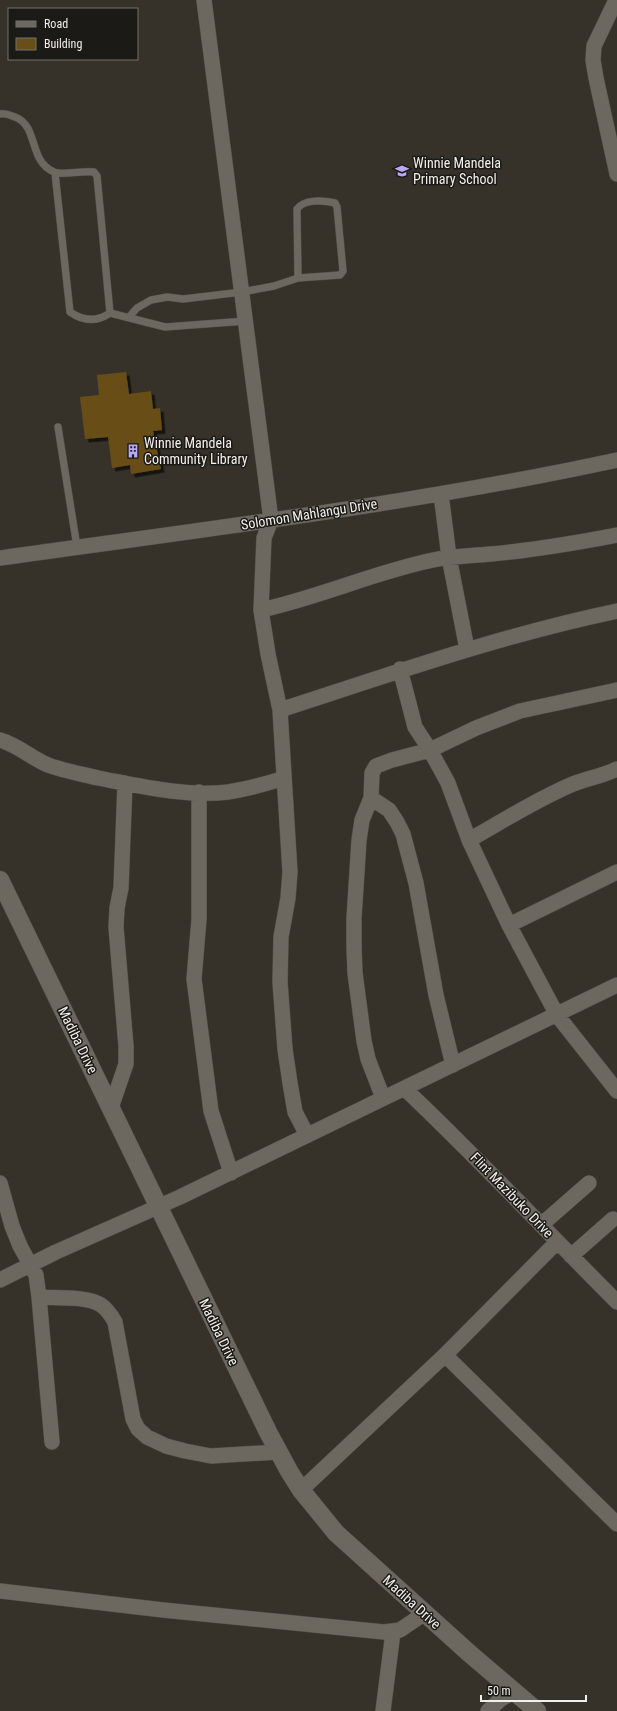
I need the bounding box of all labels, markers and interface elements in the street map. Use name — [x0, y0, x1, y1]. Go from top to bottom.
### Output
legend — [8, 8, 138, 60]
text: Road — [44, 17, 68, 31]
text: Building — [44, 37, 82, 51]
place label: Winnie Mandela Primary School — [413, 155, 501, 187]
school or university icon: Winnie Mandela Primary School — [394, 163, 410, 179]
place label: Winnie Mandela Community Library — [144, 435, 248, 467]
building icon: Winnie Mandela Community Library — [125, 443, 141, 459]
street label: Solomon Mahlangu Drive — [240, 495, 379, 533]
street label: Madiba Drive — [55, 1004, 101, 1076]
street label: Flint Mazibuko Drive — [467, 1149, 557, 1241]
street label: Madiba Drive — [196, 1296, 242, 1368]
street label: Madiba Drive — [380, 1572, 445, 1632]
scale bar — [481, 1677, 586, 1703]
text: 50 m — [487, 1684, 511, 1698]

